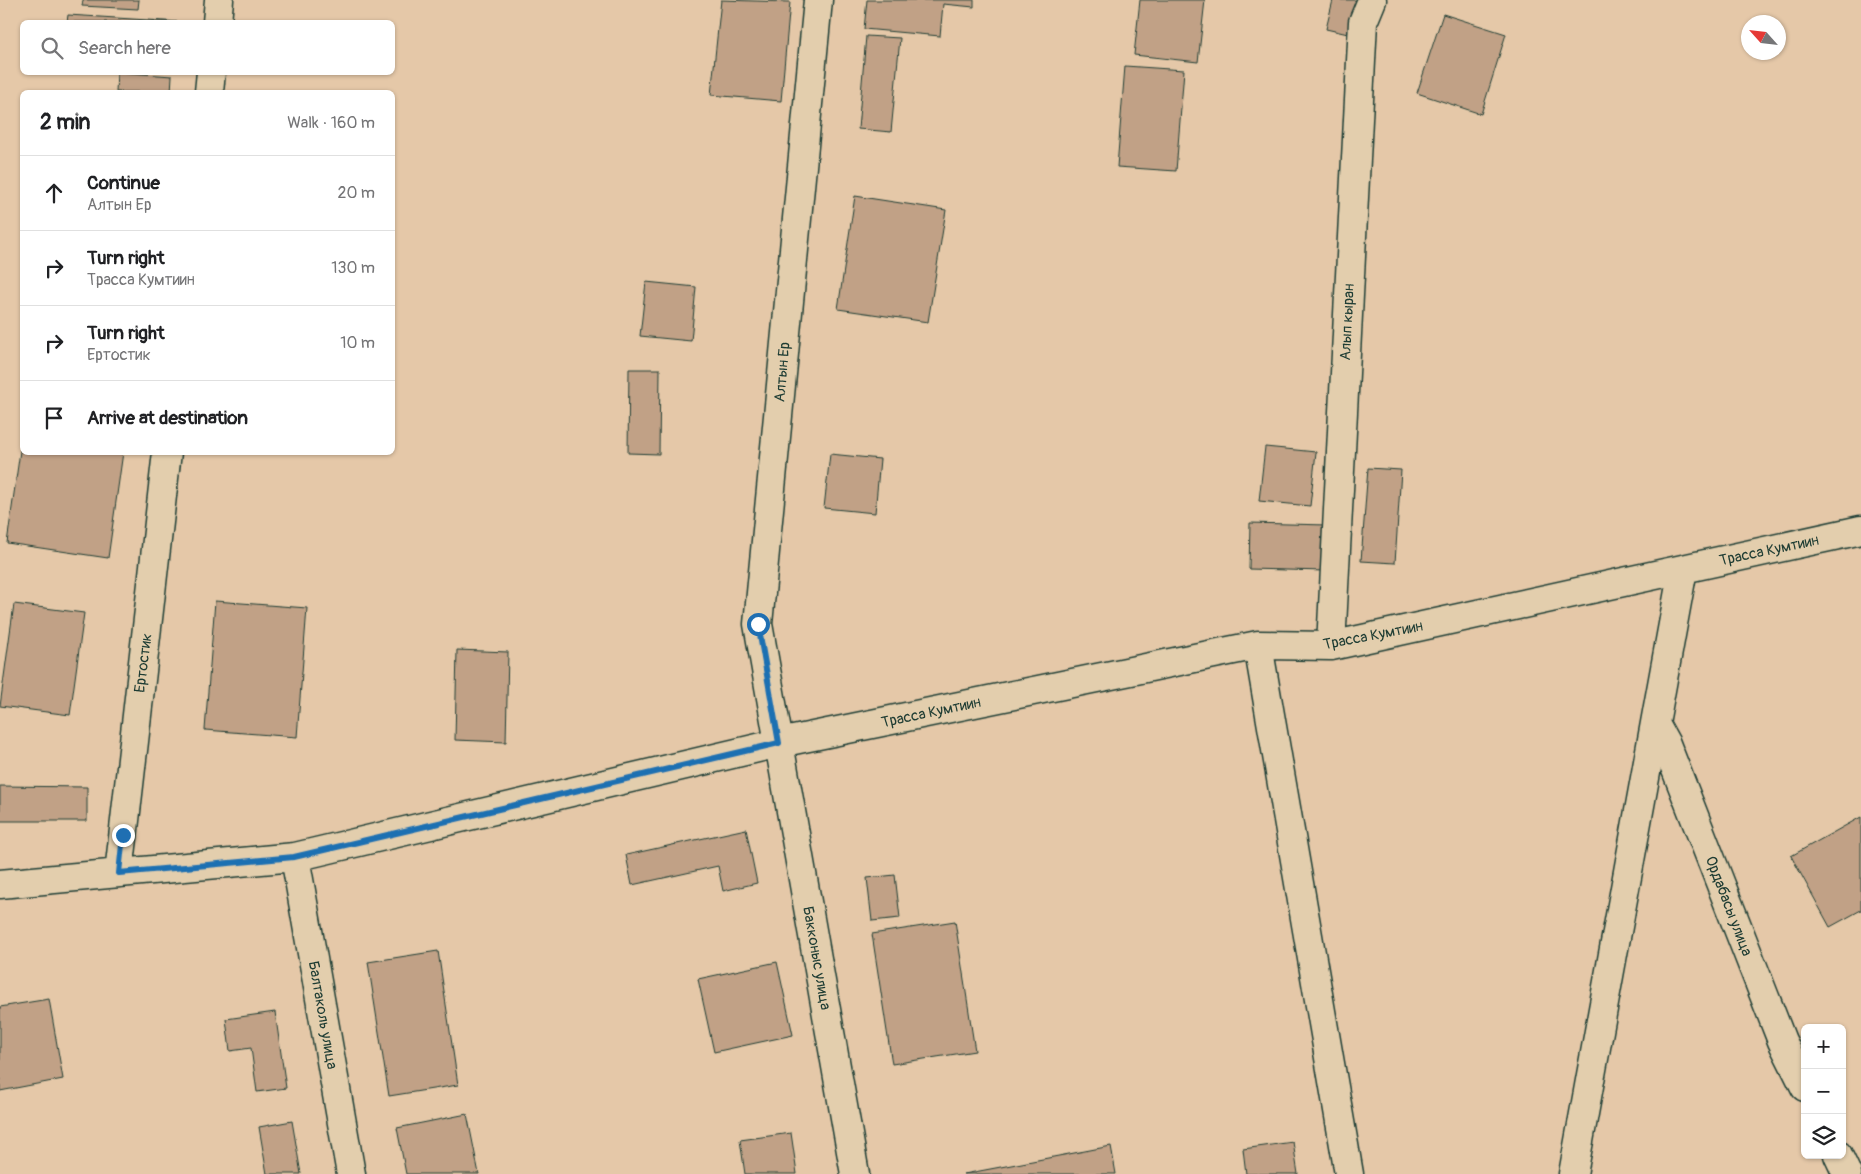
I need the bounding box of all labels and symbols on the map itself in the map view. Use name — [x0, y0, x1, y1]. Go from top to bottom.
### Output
north arrow — [1741, 15, 1786, 60]
street label: Алып кыран — [1336, 283, 1359, 361]
street label: Алтын Ер — [770, 341, 795, 403]
street label: Трасса Кумтиин — [1718, 531, 1821, 570]
route start — [747, 613, 770, 636]
street label: Трасса Кумтиин — [1322, 617, 1425, 654]
street label: Ертостик — [130, 632, 157, 694]
street label: Трасса Кумтиин — [880, 693, 983, 732]
route end — [112, 824, 135, 847]
street label: Ордабасы улица — [1701, 853, 1756, 959]
street label: Бакконыс улица — [798, 905, 835, 1011]
street label: Балтаколь улица — [304, 959, 341, 1071]

